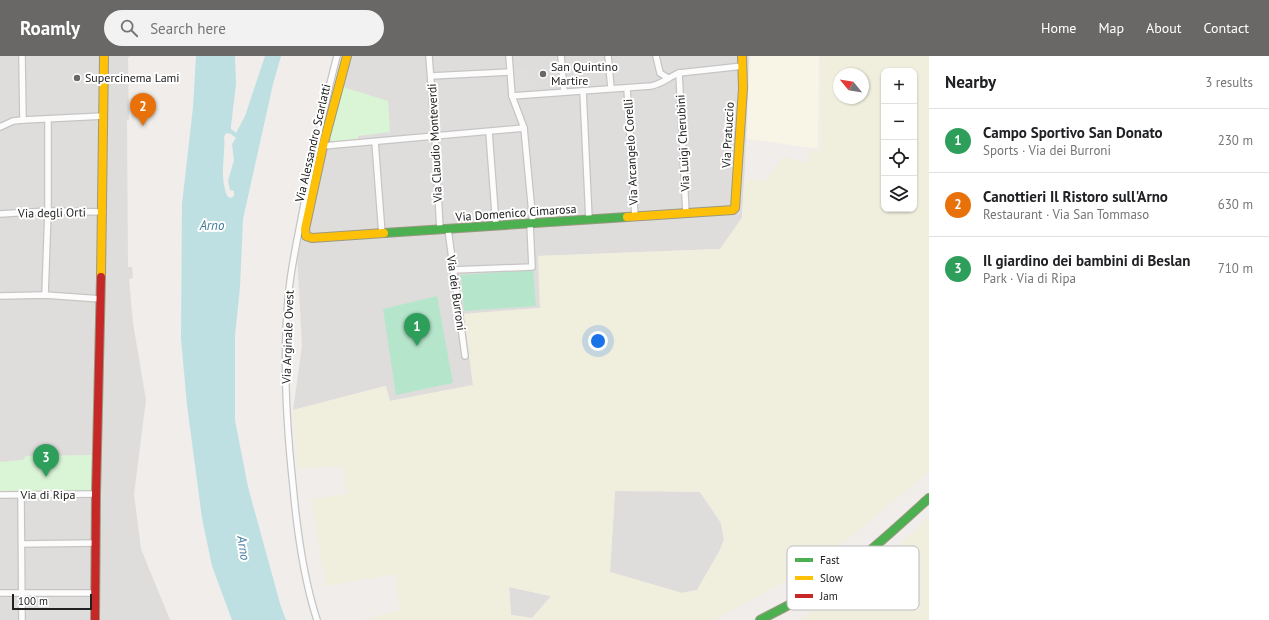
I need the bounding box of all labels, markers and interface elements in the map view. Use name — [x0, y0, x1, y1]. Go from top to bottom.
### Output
search box — [104, 10, 384, 46]
text: Roamly — [20, 16, 80, 40]
icon: search — [118, 17, 140, 39]
text: Search here — [150, 19, 226, 38]
text: Home — [1041, 19, 1076, 37]
text: Map — [1098, 19, 1124, 37]
text: About — [1146, 19, 1182, 37]
text: Contact — [1204, 19, 1249, 37]
place label: San Quintino Martire — [551, 59, 618, 88]
north arrow — [833, 68, 869, 104]
map controls — [881, 68, 917, 212]
button: + — [881, 68, 917, 104]
marker: San Quintino Martire — [538, 69, 548, 79]
place label: Supercinema Lami — [85, 70, 180, 85]
text: Nearby — [945, 71, 996, 93]
marker: Supercinema Lami — [72, 73, 82, 83]
text: 3 results — [1205, 74, 1253, 91]
street label: Via Alessandro Scarlatti — [291, 82, 333, 204]
street label: Via Claudio Monteverdi — [424, 83, 445, 204]
pin: 2 — [130, 93, 156, 126]
street label: Via Luigi Cherubini — [672, 94, 693, 193]
street label: Via Arcangelo Corelli — [620, 98, 641, 207]
street label: Via Pratuccio — [718, 102, 737, 169]
button: − — [881, 104, 917, 140]
text: Campo Sportivo San Donato — [983, 123, 1163, 142]
text: 1 — [954, 132, 962, 149]
text: 230 m — [1218, 132, 1253, 149]
button: locate — [881, 140, 917, 176]
text: Sports · Via dei Burroni — [983, 142, 1111, 159]
button: layers — [881, 176, 917, 212]
text: Canottieri Il Ristoro sull'Arno — [983, 187, 1168, 206]
text: 2 — [954, 196, 962, 213]
text: 630 m — [1218, 196, 1253, 213]
street label: Via Domenico Cimarosa — [454, 201, 577, 224]
street label: Via degli Orti — [17, 204, 86, 221]
text: Restaurant · Via San Tommaso — [983, 206, 1149, 223]
water label: Arno — [199, 217, 225, 234]
text: Il giardino dei bambini di Beslan — [983, 251, 1190, 270]
street label: Via dei Burroni — [444, 253, 469, 332]
text: 3 — [954, 260, 962, 277]
text: 710 m — [1218, 260, 1253, 277]
text: Park · Via di Ripa — [983, 270, 1076, 287]
street label: Via Arginale Ovest — [278, 290, 297, 385]
pin: 1 — [404, 313, 430, 346]
your location — [588, 331, 608, 351]
pin: 3 — [33, 444, 59, 477]
street label: Via di Ripa — [20, 487, 75, 502]
water label: Arno — [233, 534, 254, 562]
legend — [787, 546, 919, 610]
text: Fast — [820, 553, 840, 567]
text: Slow — [820, 571, 843, 585]
text: Jam — [819, 589, 838, 603]
scale bar — [12, 592, 92, 611]
text: 100 m — [18, 594, 48, 608]

